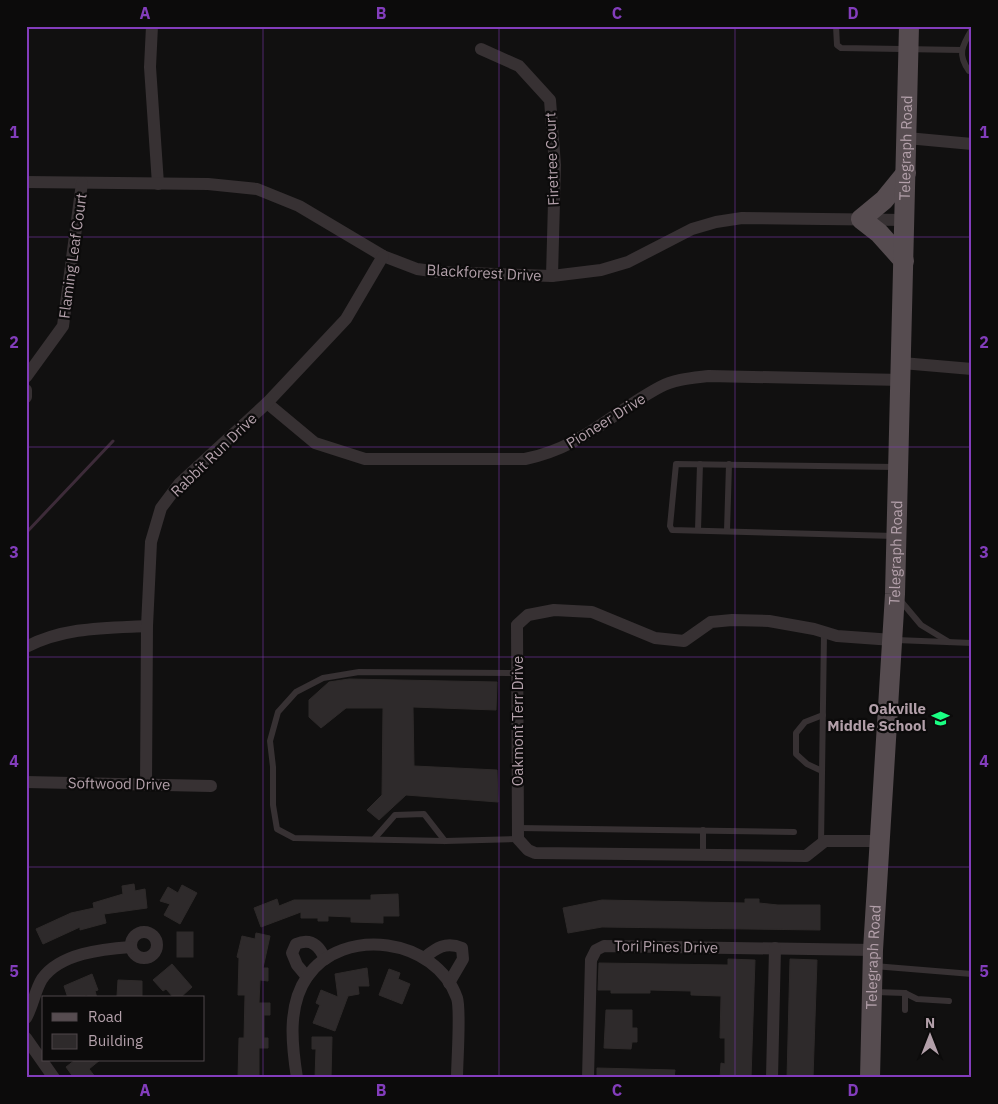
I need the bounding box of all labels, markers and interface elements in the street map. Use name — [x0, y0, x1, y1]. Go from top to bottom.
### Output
text: A — [140, 3, 151, 23]
text: B — [376, 3, 387, 23]
text: C — [612, 3, 622, 23]
text: D — [847, 3, 859, 23]
street label: Telegraph Road — [895, 95, 916, 201]
street label: Firetree Court — [540, 112, 563, 206]
text: 1 — [9, 122, 19, 142]
text: 1 — [979, 122, 989, 142]
street label: Flaming Leaf Court — [54, 192, 91, 320]
street label: Blackforest Drive — [426, 260, 542, 285]
text: 2 — [9, 332, 19, 352]
text: 2 — [979, 332, 989, 352]
street label: Pioneer Drive — [562, 389, 649, 453]
street label: Rabbit Run Drive — [167, 409, 261, 501]
street label: Telegraph Road — [884, 500, 906, 606]
text: 3 — [9, 542, 19, 562]
text: 3 — [979, 542, 989, 562]
street label: Oakmont Terr Drive — [508, 656, 527, 786]
place label: Oakville Middle School — [827, 699, 926, 735]
school or university icon: Oakville Middle School — [930, 708, 950, 728]
text: 4 — [9, 751, 19, 771]
text: 4 — [979, 751, 989, 771]
street label: Softwood Drive — [68, 773, 170, 794]
street label: Telegraph Road — [862, 904, 885, 1010]
street label: Tori Pines Drive — [614, 936, 718, 957]
text: 5 — [9, 961, 19, 981]
text: 5 — [979, 961, 989, 981]
legend — [42, 996, 205, 1062]
text: Road — [88, 1007, 123, 1026]
north arrow — [906, 1012, 956, 1062]
text: N — [925, 1014, 935, 1032]
text: Building — [88, 1031, 143, 1050]
text: A — [140, 1080, 151, 1100]
text: B — [376, 1080, 387, 1100]
text: C — [612, 1080, 622, 1100]
text: D — [847, 1080, 859, 1100]

